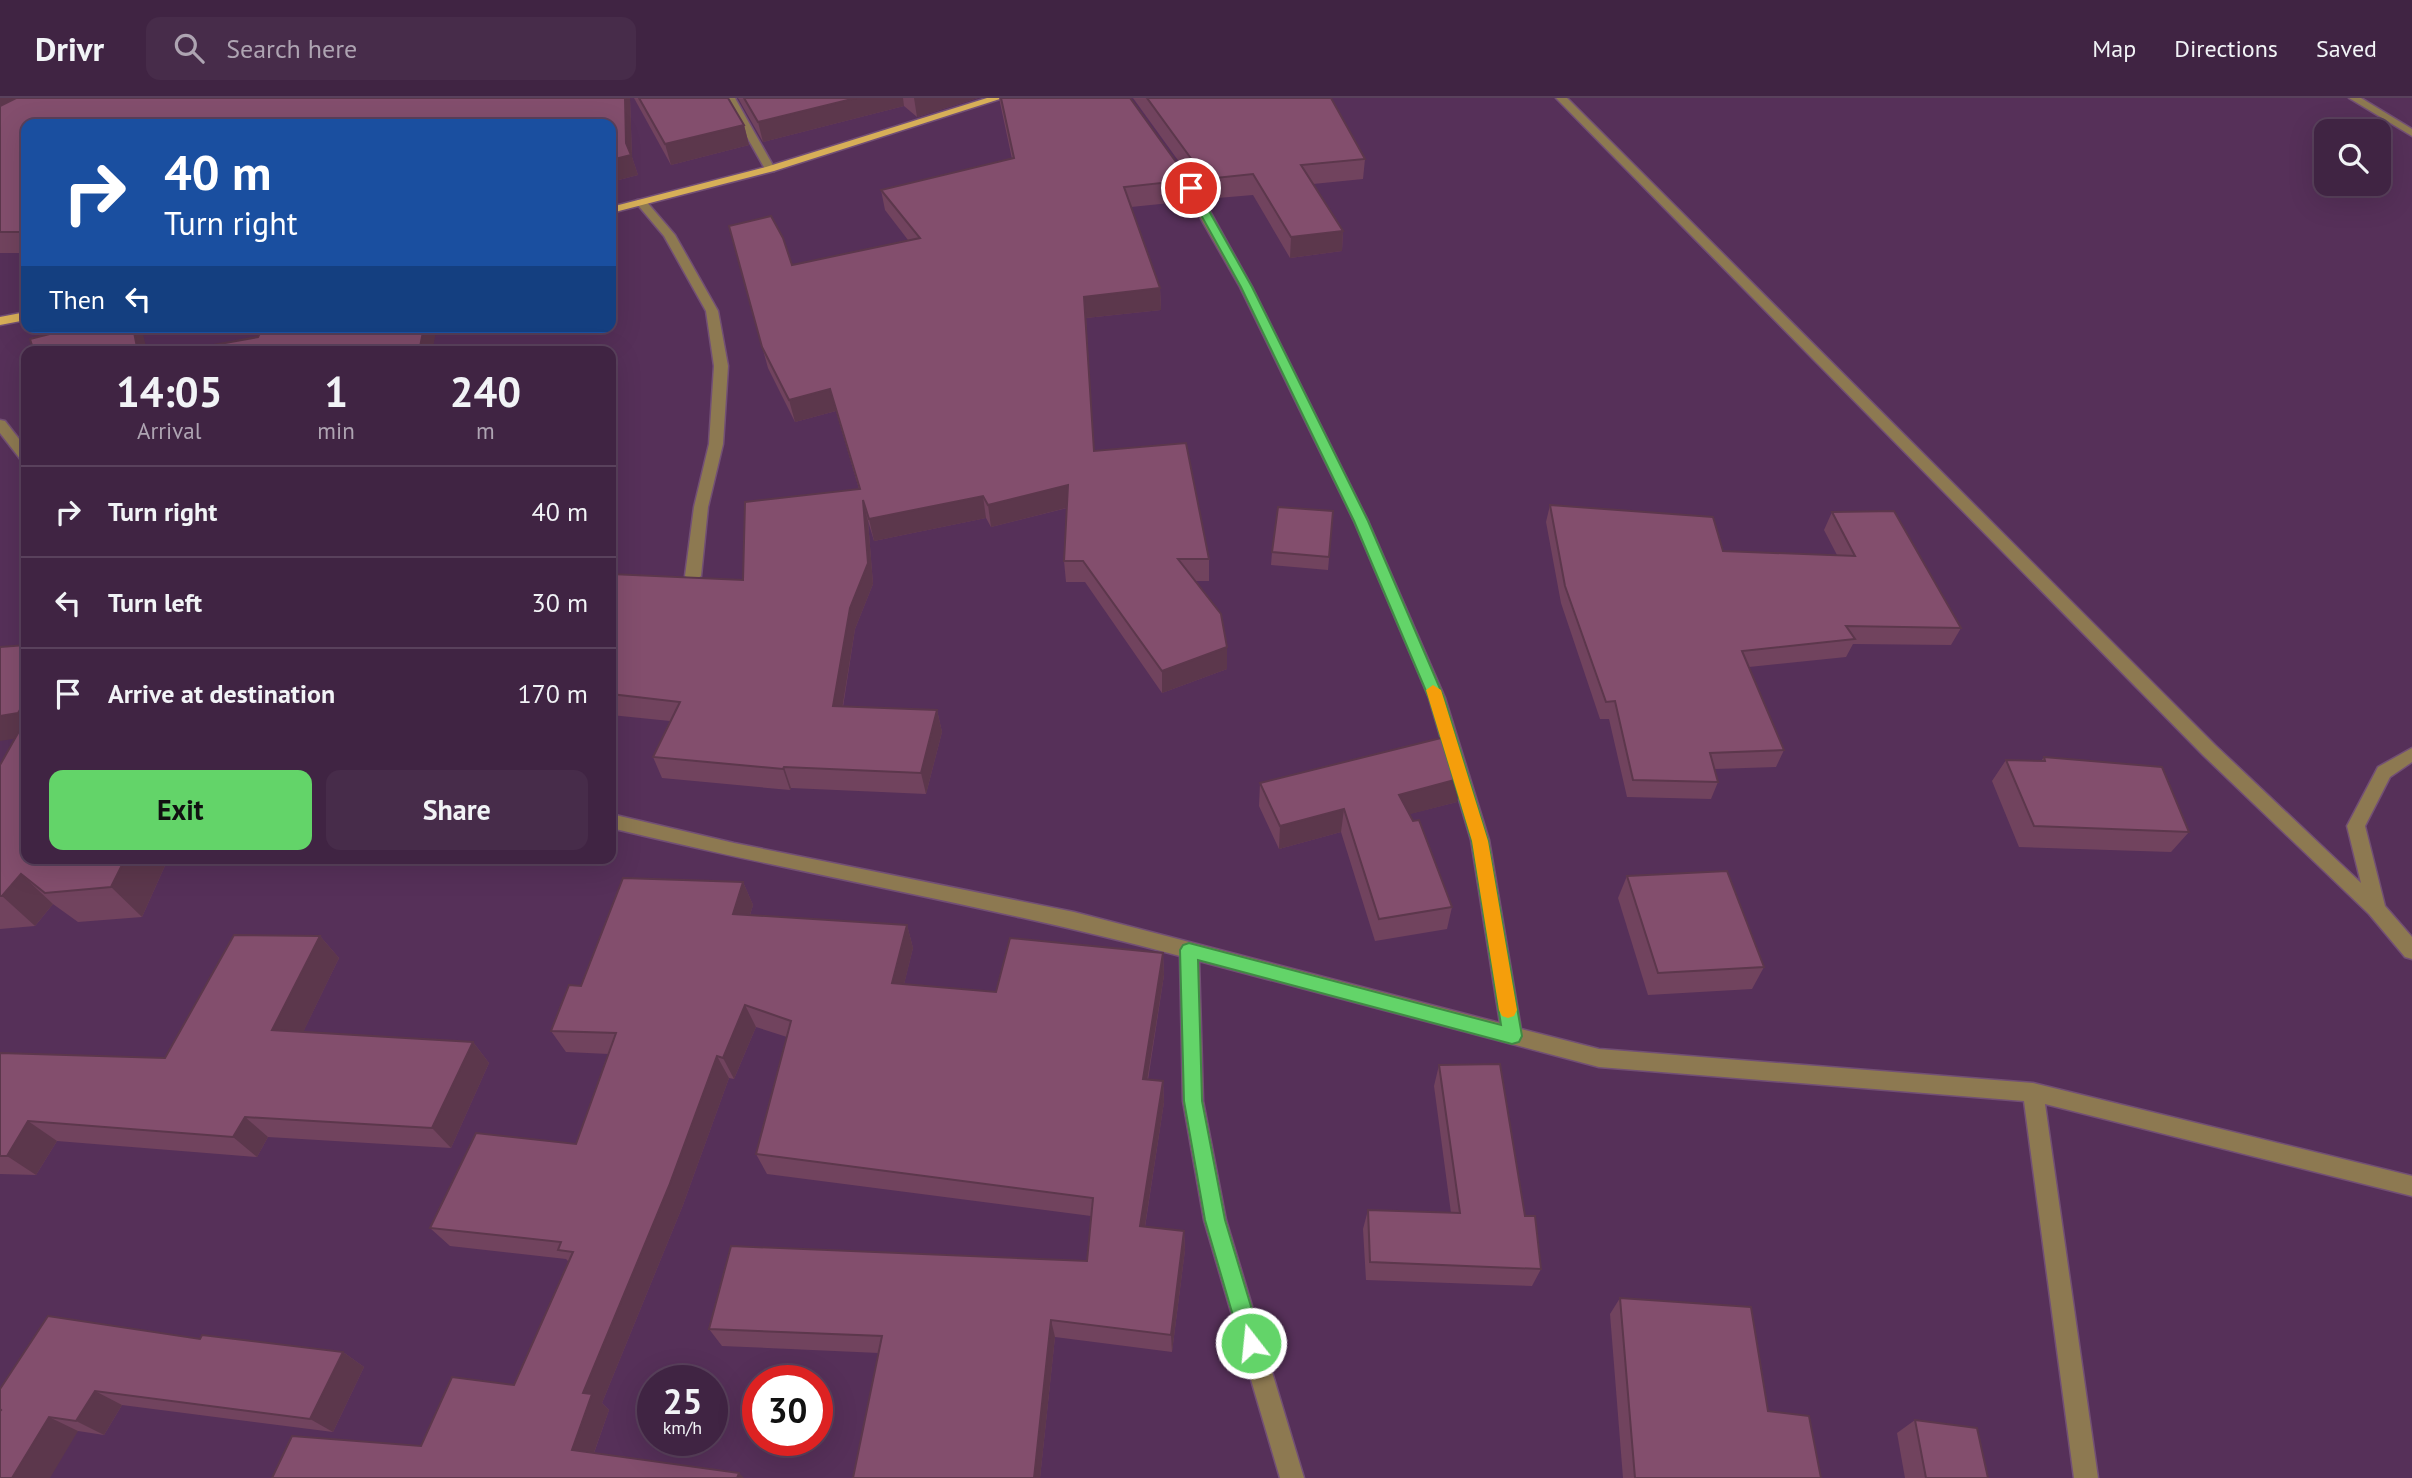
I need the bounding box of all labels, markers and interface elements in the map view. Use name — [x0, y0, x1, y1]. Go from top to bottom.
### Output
search box — [146, 17, 636, 80]
text: Drivr — [35, 27, 104, 70]
icon: search — [170, 29, 208, 67]
text: Search here — [226, 32, 357, 65]
text: Map — [2092, 33, 2136, 64]
text: Directions — [2174, 33, 2278, 64]
text: Saved — [2316, 33, 2377, 64]
map controls — [2314, 119, 2391, 196]
button: search — [2314, 119, 2391, 196]
text: 40 m — [164, 140, 271, 204]
icon: right — [49, 147, 140, 238]
pin — [1161, 158, 1221, 218]
icon: arrive — [1172, 169, 1210, 207]
text: Turn right — [164, 202, 298, 244]
icon: left — [119, 280, 157, 318]
text: Then — [49, 283, 105, 316]
text: 14:05 — [116, 364, 222, 419]
text: 1 — [324, 364, 348, 419]
text: 240 — [450, 364, 521, 419]
text: Arrival — [137, 416, 201, 445]
text: min — [317, 416, 355, 445]
text: m — [476, 416, 495, 445]
icon: right — [49, 493, 87, 531]
text: Turn right — [108, 495, 217, 528]
text: 40 m — [532, 495, 588, 528]
icon: left — [49, 584, 87, 622]
text: Turn left — [108, 586, 202, 619]
text: 30 m — [532, 586, 588, 619]
icon: arrive — [49, 675, 87, 713]
text: Arrive at destination — [108, 677, 335, 710]
text: 170 m — [517, 677, 588, 710]
button: Exit — [49, 770, 312, 850]
button: Share — [326, 770, 588, 850]
position arrow — [1214, 1306, 1288, 1380]
speed limit sign: 30 — [742, 1365, 833, 1456]
text: 25 — [663, 1378, 702, 1424]
text: km/h — [663, 1416, 702, 1439]

